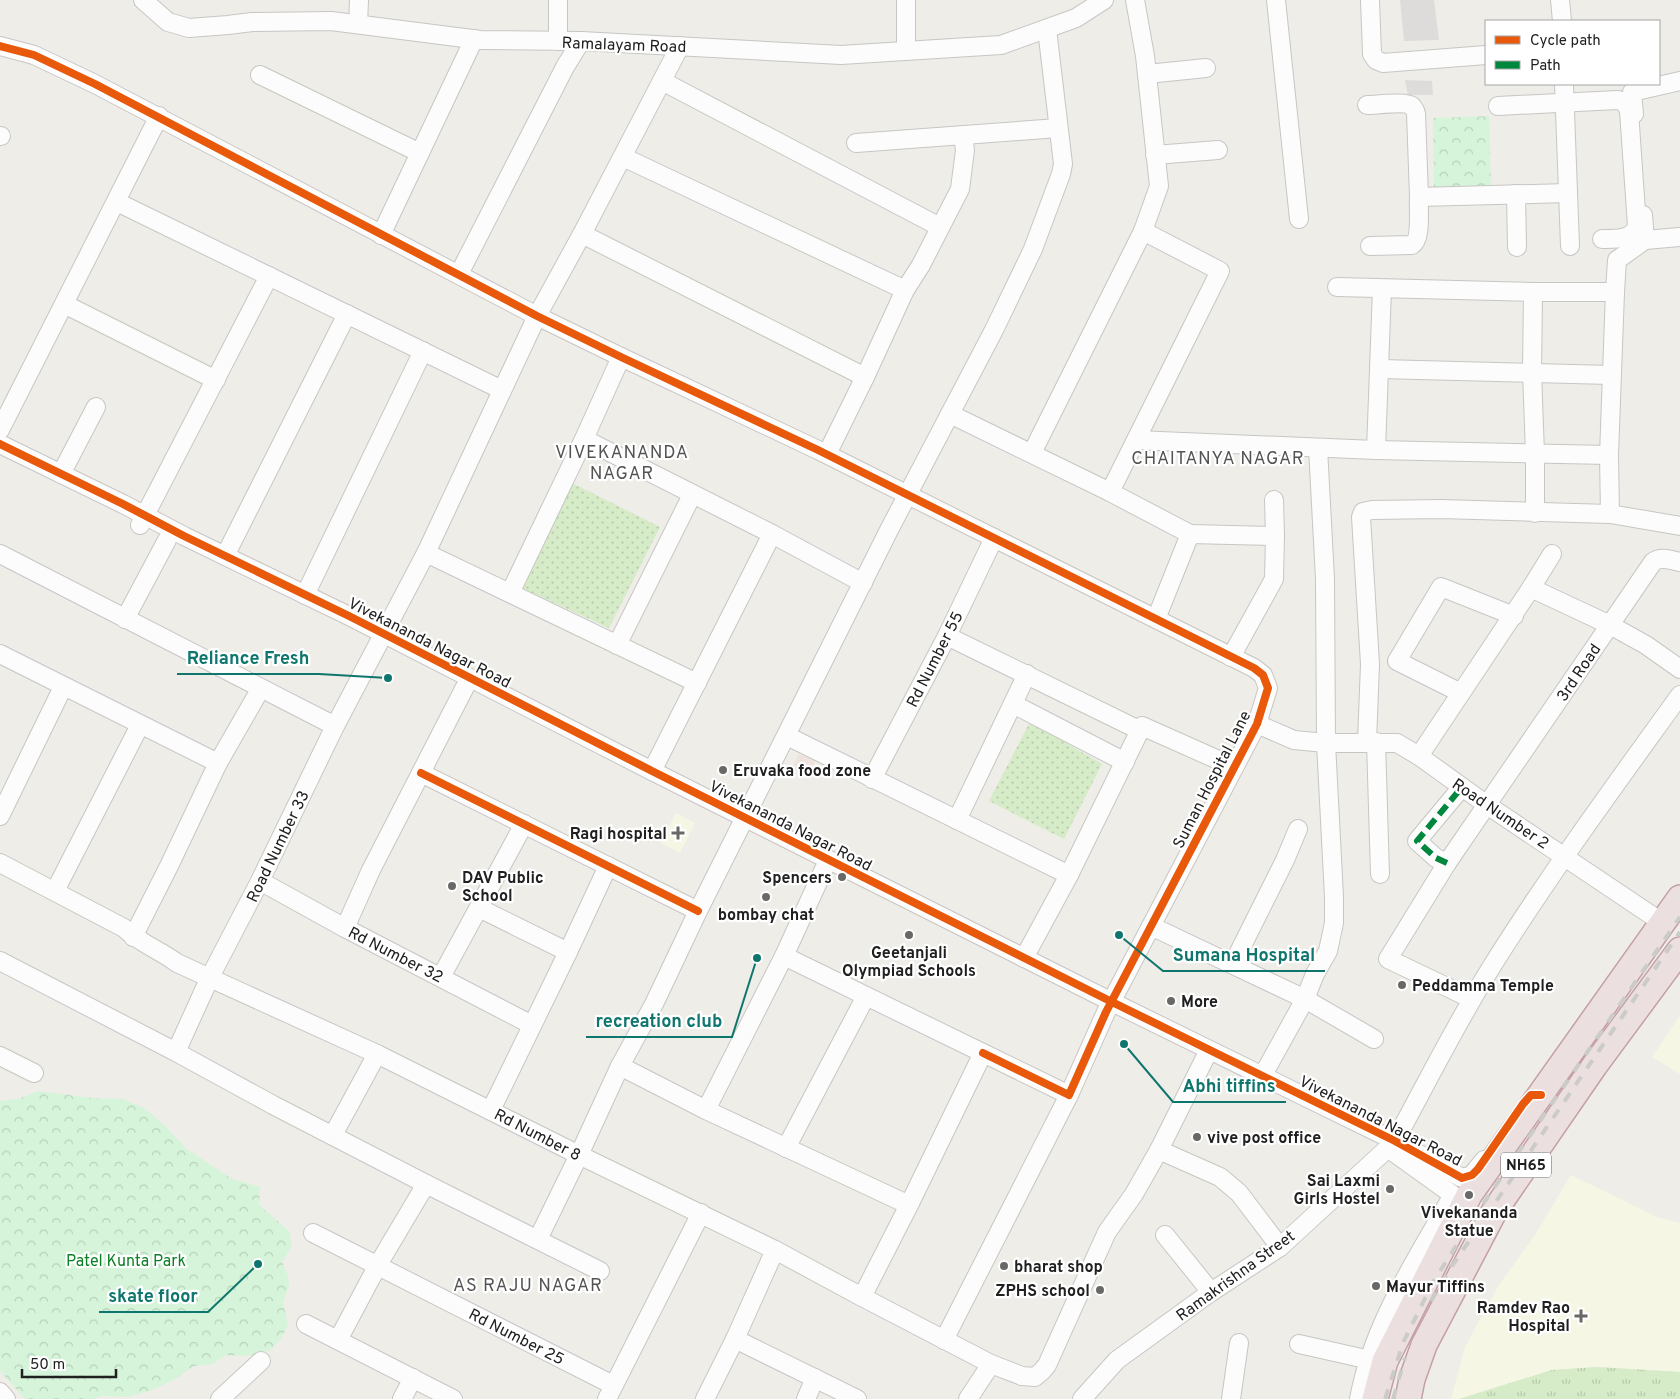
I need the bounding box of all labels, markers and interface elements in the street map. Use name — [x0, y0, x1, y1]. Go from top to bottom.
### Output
legend — [1485, 20, 1660, 85]
text: Cycle path — [1530, 32, 1601, 51]
street label: Ramalayam Road — [561, 34, 687, 58]
text: Path — [1530, 57, 1561, 76]
district label: VIVEKANANDA NAGAR — [555, 442, 689, 486]
district label: CHAITANYA NAGAR — [1131, 448, 1305, 471]
street label: Vivekananda Nagar Road — [344, 594, 514, 694]
street label: Rd Number 55 — [903, 609, 968, 711]
street label: 3rd Road — [1553, 640, 1606, 706]
callout: Reliance Fresh — [177, 641, 319, 674]
text: Reliance Fresh — [187, 648, 309, 671]
street label: Suman Hospital Lane — [1169, 708, 1256, 852]
place label: Eruvaka food zone — [733, 762, 871, 782]
marker: Eruvaka food zone — [717, 764, 729, 776]
street label: Road Number 2 — [1448, 775, 1552, 854]
street label: Vivekananda Nagar Road — [705, 777, 875, 877]
street label: Road Number 33 — [243, 788, 315, 906]
place label: Ragi hospital — [570, 825, 667, 845]
marker: Ragi hospital — [671, 826, 685, 840]
place label: DAV Public School — [462, 869, 544, 907]
place label: Spencers — [762, 869, 832, 889]
marker: Spencers — [836, 871, 848, 883]
marker: DAV Public School — [446, 880, 458, 892]
marker: bombay chat — [760, 891, 772, 903]
place label: bombay chat — [718, 906, 814, 926]
street label: Rd Number 32 — [344, 923, 446, 988]
marker: Geetanjali Olympiad Schools — [903, 929, 915, 941]
callout: Sumana Hospital — [1163, 938, 1325, 971]
place label: Geetanjali Olympiad Schools — [842, 944, 976, 982]
text: Sumana Hospital — [1173, 945, 1315, 968]
place label: Peddamma Temple — [1412, 977, 1554, 997]
marker: Peddamma Temple — [1396, 979, 1408, 991]
place label: More — [1181, 993, 1218, 1013]
marker: More — [1165, 995, 1177, 1007]
callout: recreation club — [586, 1004, 732, 1037]
text: recreation club — [596, 1011, 722, 1034]
callout: Abhi tiffins — [1173, 1069, 1286, 1102]
street label: Vivekananda Nagar Road — [1295, 1072, 1465, 1172]
text: Abhi tiffins — [1182, 1076, 1276, 1099]
street label: Rd Number 8 — [490, 1105, 584, 1166]
place label: vive post office — [1207, 1129, 1321, 1149]
marker: vive post office — [1191, 1131, 1203, 1143]
road number: NH65 — [1501, 1152, 1551, 1178]
place label: Sai Laxmi Girls Hostel — [1294, 1172, 1380, 1210]
marker: Sai Laxmi Girls Hostel — [1384, 1183, 1396, 1195]
marker: Vivekananda Statue — [1463, 1189, 1475, 1201]
place label: Vivekananda Statue — [1421, 1204, 1517, 1242]
street label: Ramakrishna Street — [1173, 1227, 1299, 1326]
park label: Patel Kunta Park — [66, 1252, 186, 1272]
place label: bharat shop — [1014, 1258, 1103, 1278]
marker: bharat shop — [998, 1260, 1010, 1272]
district label: AS RAJU NAGAR — [453, 1275, 603, 1298]
place label: Mayur Tiffins — [1386, 1278, 1485, 1298]
callout: skate floor — [99, 1279, 208, 1312]
marker: Mayur Tiffins — [1370, 1280, 1382, 1292]
place label: ZPHS school — [995, 1282, 1090, 1302]
marker: ZPHS school — [1094, 1284, 1106, 1296]
text: skate floor — [108, 1286, 198, 1309]
place label: Ramdev Rao Hospital — [1477, 1299, 1570, 1337]
street label: Rd Number 25 — [465, 1305, 567, 1370]
marker: Ramdev Rao Hospital — [1574, 1309, 1588, 1323]
scale bar — [22, 1346, 116, 1378]
text: 50 m — [30, 1356, 65, 1375]

